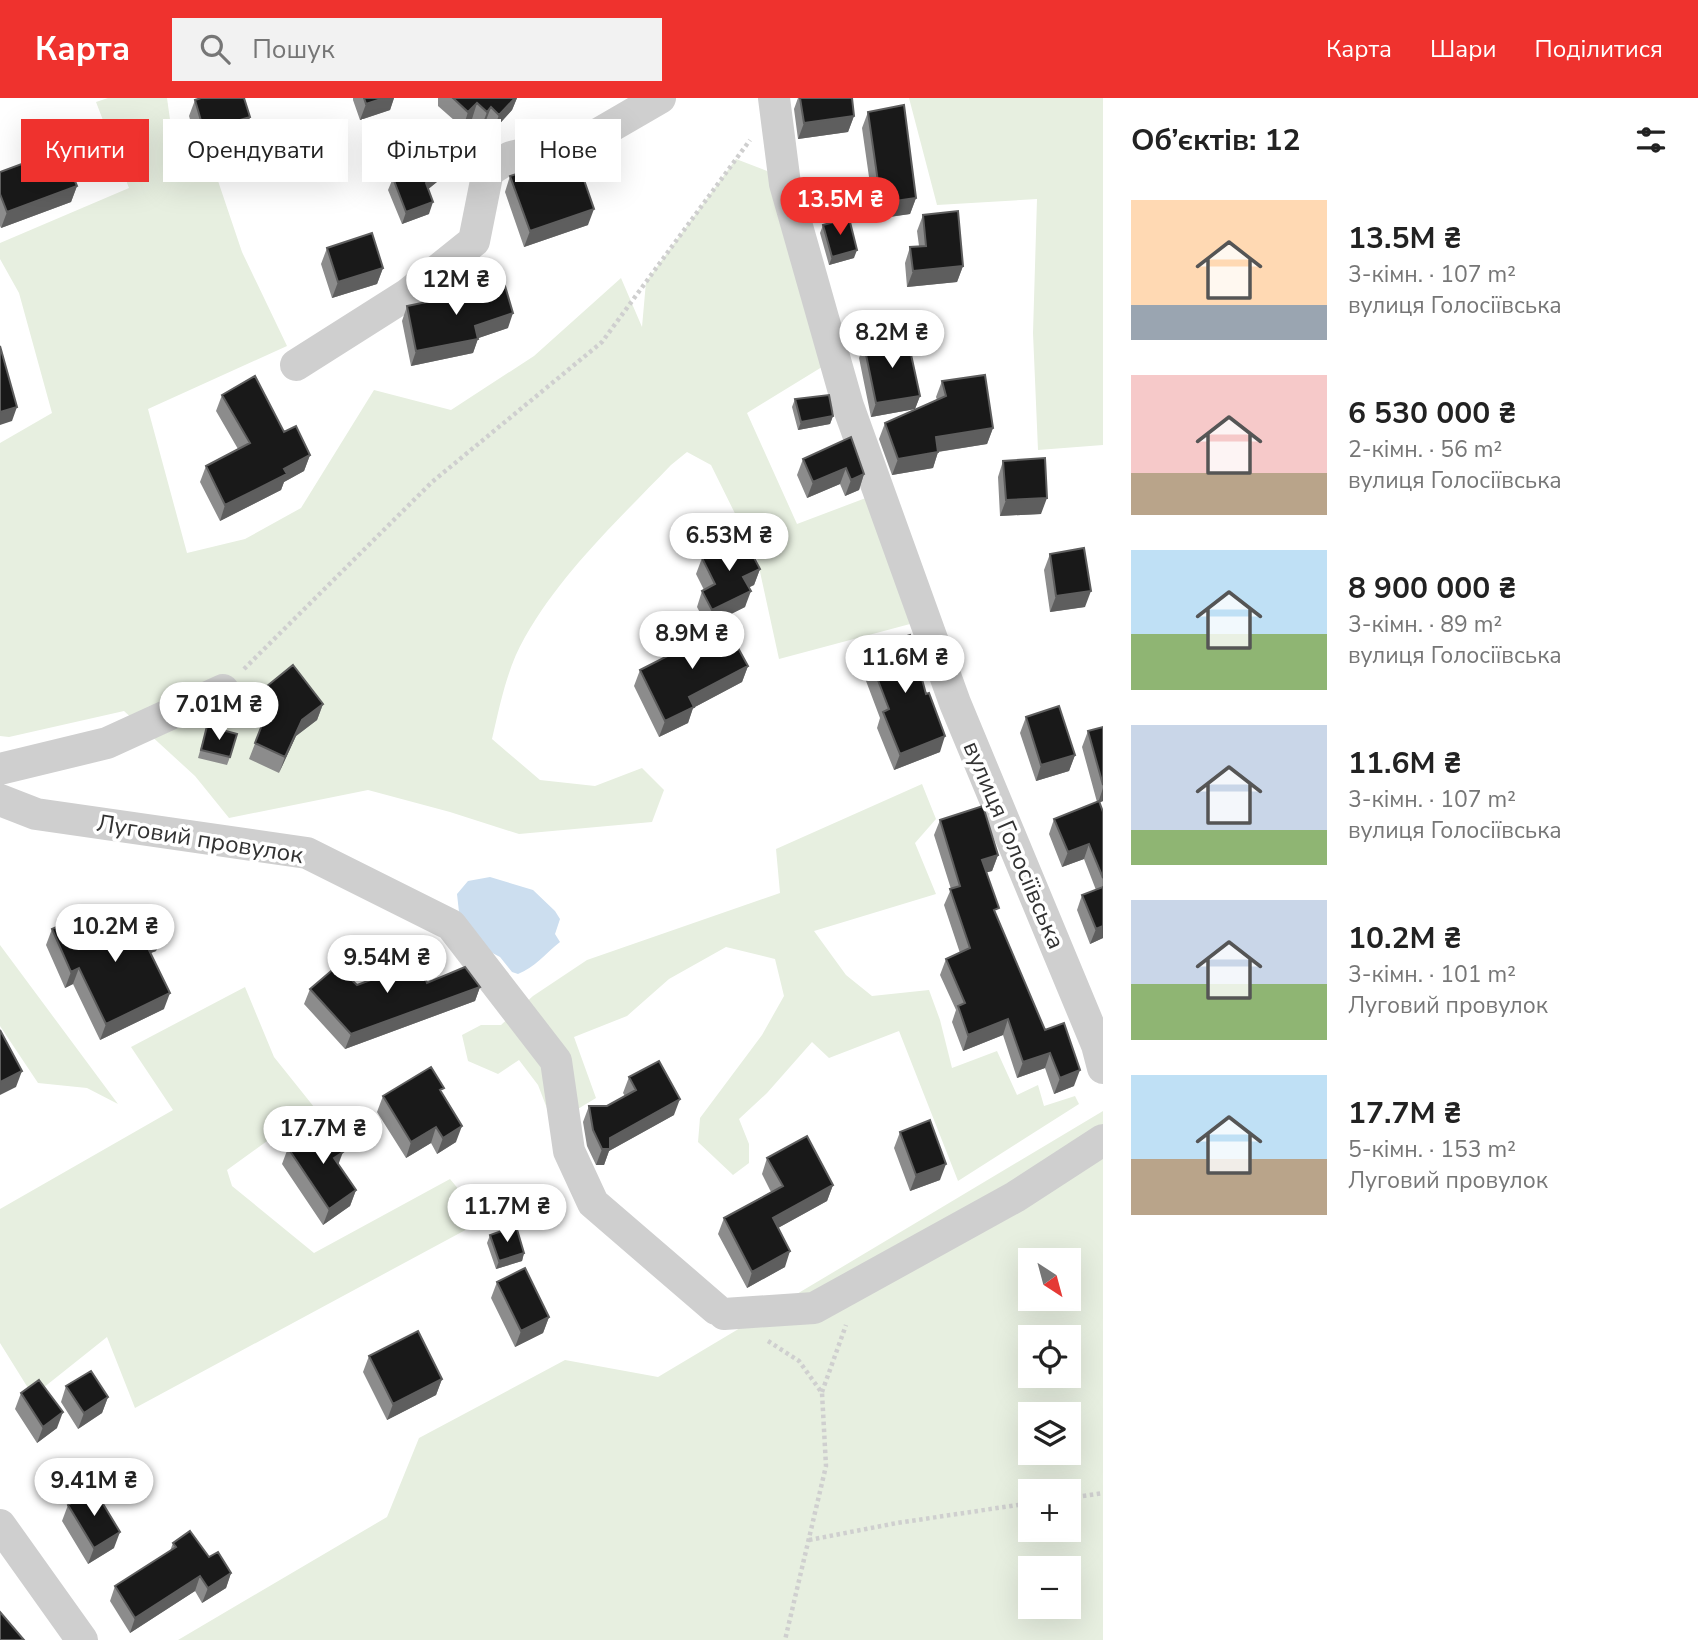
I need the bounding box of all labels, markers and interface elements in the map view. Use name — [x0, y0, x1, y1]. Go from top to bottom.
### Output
search box — [172, 18, 662, 81]
text: Карта — [35, 27, 130, 72]
icon: search — [196, 30, 234, 68]
text: Пошук — [252, 32, 335, 67]
text: Карта — [1326, 33, 1392, 65]
text: Шари — [1430, 33, 1497, 65]
text: Поділитися — [1535, 33, 1663, 65]
chip: Купити — [21, 119, 149, 182]
chip: Орендувати — [163, 119, 348, 182]
chip: Фільтри — [362, 119, 501, 182]
chip: Нове — [515, 119, 621, 182]
text: Об’єктів: 12 — [1131, 120, 1301, 161]
icon: filters — [1632, 121, 1670, 159]
pin: 13.5M ₴ — [775, 178, 905, 237]
text: 13.5M ₴ — [796, 184, 884, 215]
text: 13.5M ₴ — [1348, 218, 1462, 259]
icon: home — [1187, 228, 1271, 312]
pin: 12M ₴ — [407, 258, 505, 317]
text: 3-кімн. · 107 m² — [1348, 259, 1516, 290]
text: 12M ₴ — [422, 264, 490, 295]
text: вулиця Голосіївська — [1348, 290, 1562, 321]
pin: 8.2M ₴ — [835, 310, 949, 370]
text: 8.2M ₴ — [855, 317, 929, 348]
text: 6 530 000 ₴ — [1348, 393, 1516, 434]
icon: home — [1187, 403, 1271, 487]
text: 2-кімн. · 56 m² — [1348, 434, 1502, 465]
text: вулиця Голосіївська — [1348, 465, 1562, 496]
pin: 6.53M ₴ — [664, 514, 794, 573]
text: 6.53M ₴ — [685, 520, 773, 551]
text: 8 900 000 ₴ — [1348, 568, 1516, 609]
icon: home — [1187, 578, 1271, 662]
text: 3-кімн. · 89 m² — [1348, 609, 1502, 640]
pin: 8.9M ₴ — [635, 612, 749, 671]
text: 8.9M ₴ — [655, 618, 729, 649]
pin: 11.6M ₴ — [840, 636, 970, 695]
text: вулиця Голосіївська — [1348, 640, 1562, 671]
text: 11.6M ₴ — [861, 642, 949, 673]
pin: 7.01M ₴ — [154, 682, 284, 742]
text: 7.01M ₴ — [175, 689, 263, 720]
street label: вулиця Голосіївська — [956, 736, 1072, 954]
text: 11.6M ₴ — [1348, 743, 1462, 784]
icon: home — [1187, 753, 1271, 837]
text: 3-кімн. · 107 m² — [1348, 784, 1516, 815]
street label: Луговий провулок — [95, 807, 306, 871]
text: вулиця Голосіївська — [1348, 815, 1562, 846]
pin: 10.2M ₴ — [50, 904, 180, 964]
text: 10.2M ₴ — [71, 911, 159, 942]
text: 10.2M ₴ — [1348, 918, 1462, 959]
icon: home — [1187, 928, 1271, 1012]
pin: 9.54M ₴ — [322, 936, 452, 995]
text: 9.54M ₴ — [343, 942, 431, 973]
text: 3-кімн. · 101 m² — [1348, 959, 1516, 990]
text: Луговий провулок — [1348, 990, 1548, 1021]
text: 17.7M ₴ — [1348, 1093, 1462, 1134]
icon: home — [1187, 1103, 1271, 1187]
pin: 17.7M ₴ — [258, 1107, 388, 1166]
text: 17.7M ₴ — [279, 1113, 367, 1144]
text: 5-кімн. · 153 m² — [1348, 1134, 1516, 1165]
text: Луговий провулок — [1348, 1165, 1548, 1196]
pin: 11.7M ₴ — [442, 1184, 572, 1244]
text: 11.7M ₴ — [463, 1191, 551, 1222]
north arrow — [1018, 1248, 1082, 1311]
map controls — [1018, 1248, 1081, 1619]
button: locate — [1018, 1325, 1081, 1388]
button: layers — [1018, 1402, 1081, 1465]
pin: 9.41M ₴ — [29, 1458, 159, 1518]
text: 9.41M ₴ — [50, 1465, 138, 1496]
button: + — [1018, 1479, 1081, 1542]
button: − — [1018, 1556, 1081, 1619]

